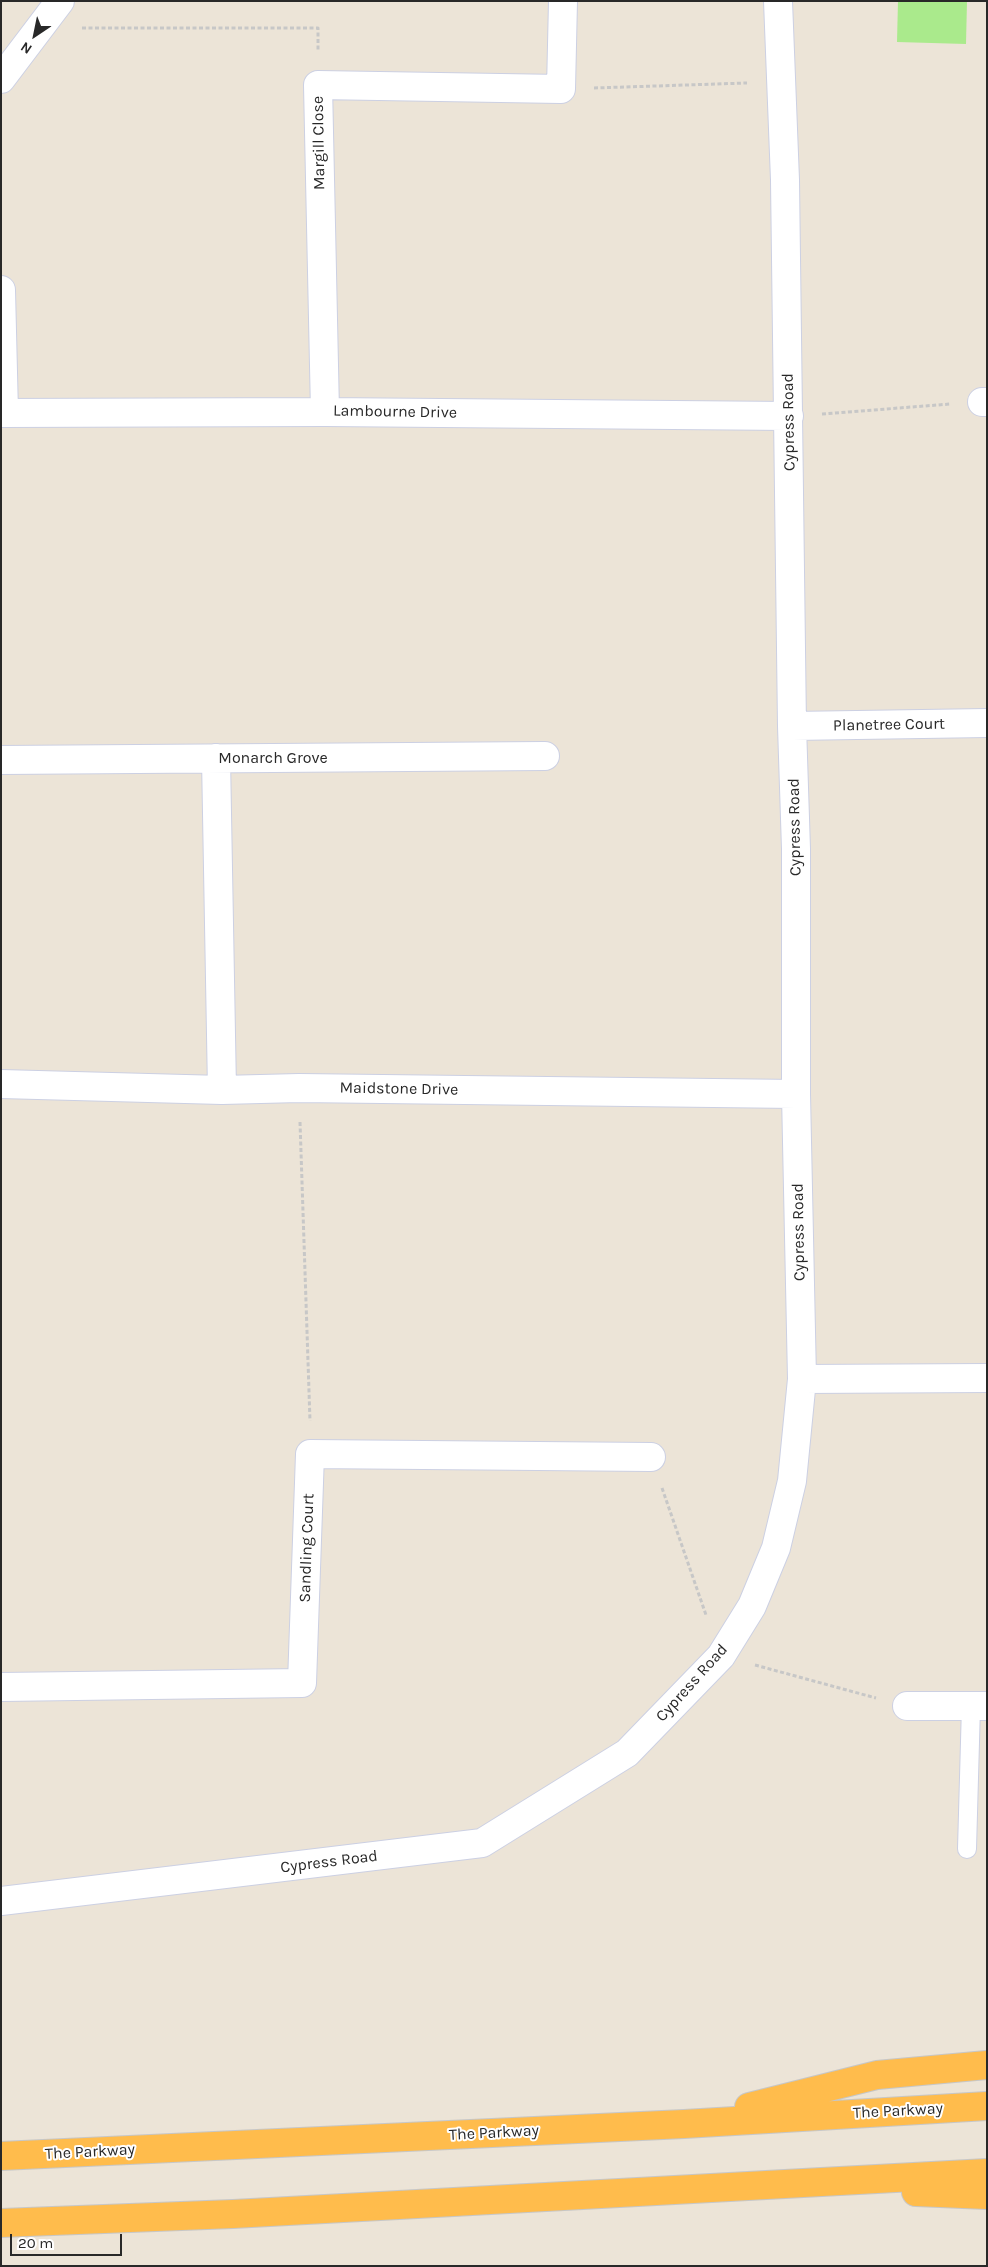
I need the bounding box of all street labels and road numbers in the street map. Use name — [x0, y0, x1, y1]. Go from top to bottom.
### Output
street label: Margill Close — [309, 96, 329, 190]
street label: Cypress Road — [779, 373, 799, 471]
street label: Lambourne Drive — [333, 401, 457, 423]
street label: Planetree Court — [833, 714, 945, 736]
street label: Monarch Grove — [218, 748, 328, 768]
street label: Cypress Road — [785, 778, 805, 876]
street label: Maidstone Drive — [339, 1078, 459, 1100]
street label: Cypress Road — [789, 1183, 809, 1281]
street label: Sandling Court — [295, 1493, 319, 1603]
street label: Cypress Road — [652, 1640, 732, 1726]
street label: Cypress Road — [279, 1846, 379, 1878]
street label: The Parkway — [853, 2099, 943, 2123]
street label: The Parkway — [449, 2121, 539, 2145]
street label: The Parkway — [45, 2140, 135, 2164]

